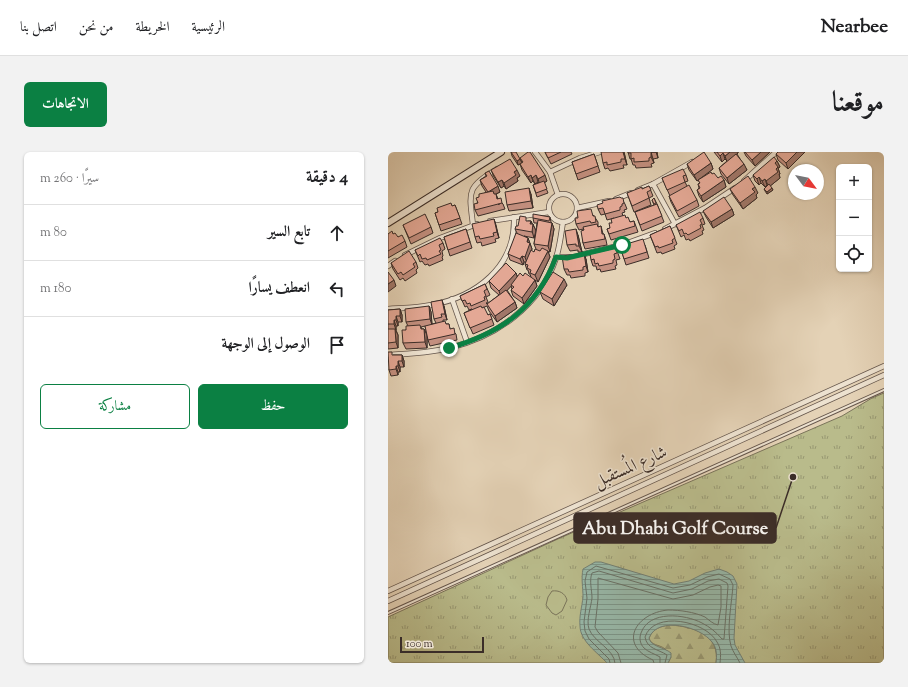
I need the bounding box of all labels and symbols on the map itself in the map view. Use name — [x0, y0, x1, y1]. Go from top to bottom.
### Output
north arrow — [788, 164, 824, 200]
route start — [613, 236, 631, 254]
route end — [440, 339, 458, 357]
street label: شارع المُستقبل — [589, 437, 671, 495]
callout: Abu Dhabi Golf Course — [574, 513, 776, 543]
text: Abu Dhabi Golf Course — [582, 517, 769, 543]
scale bar — [400, 635, 484, 654]

